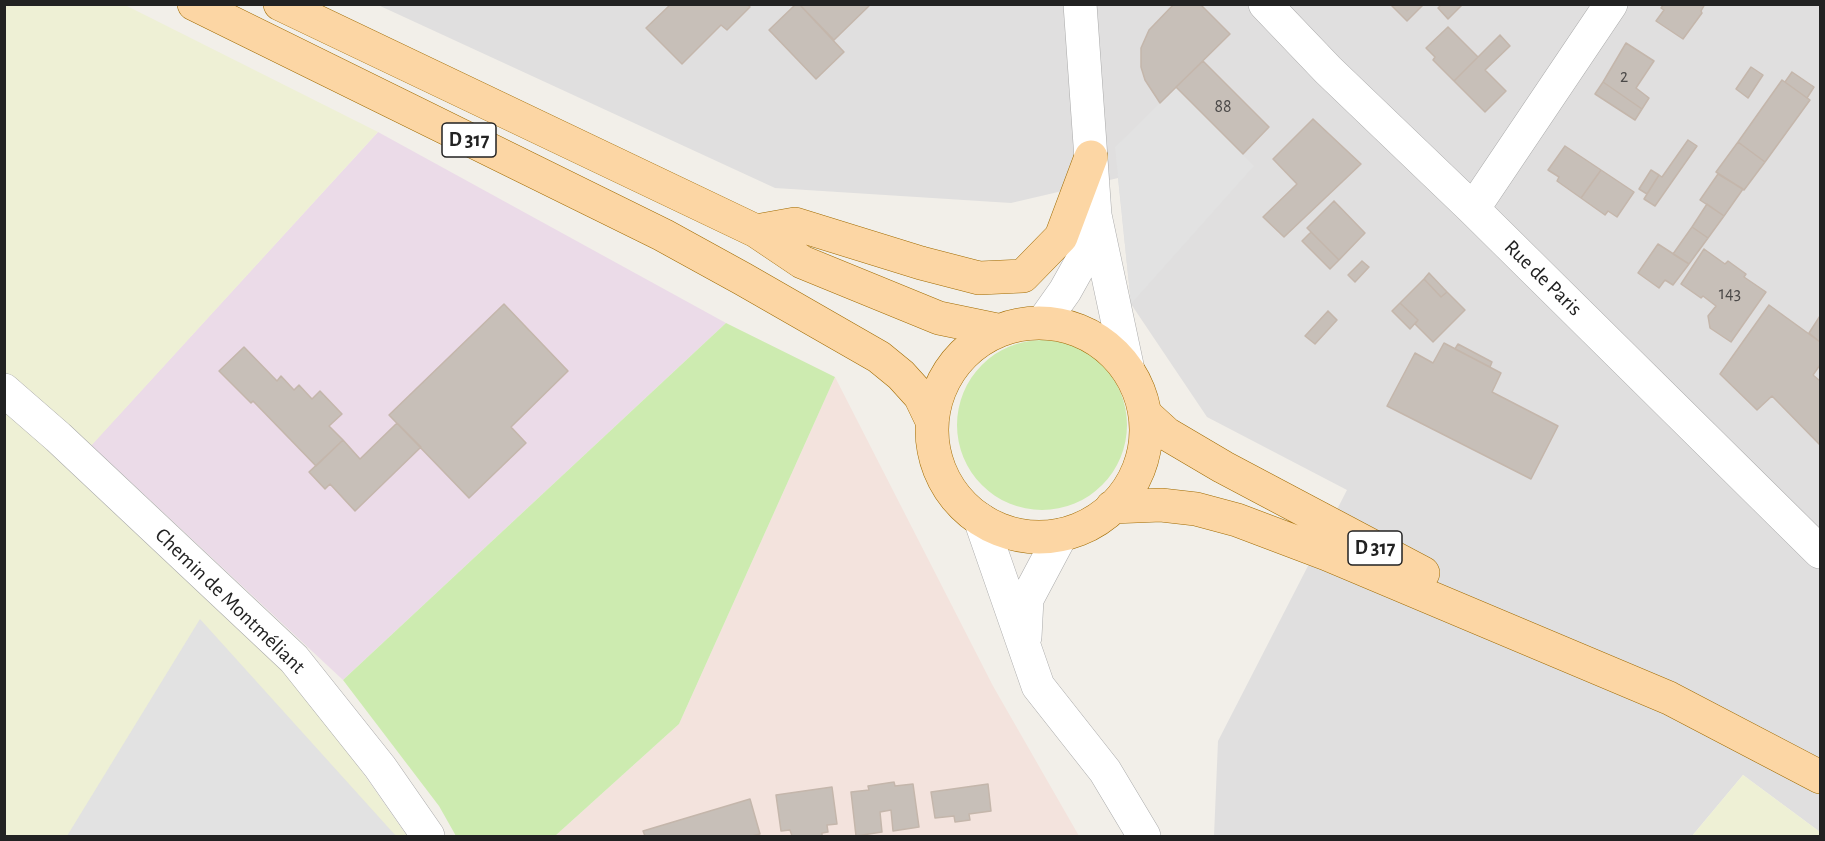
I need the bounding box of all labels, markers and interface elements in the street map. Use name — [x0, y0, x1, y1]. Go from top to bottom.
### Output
house number: 2 — [1620, 66, 1628, 88]
house number: 88 — [1214, 96, 1232, 118]
road number: D 317 — [442, 123, 496, 157]
street label: Rue de Paris — [1499, 235, 1587, 321]
house number: 143 — [1719, 283, 1741, 305]
street label: Chemin de Montméliant — [150, 523, 310, 679]
road number: D 317 — [1348, 531, 1402, 565]

